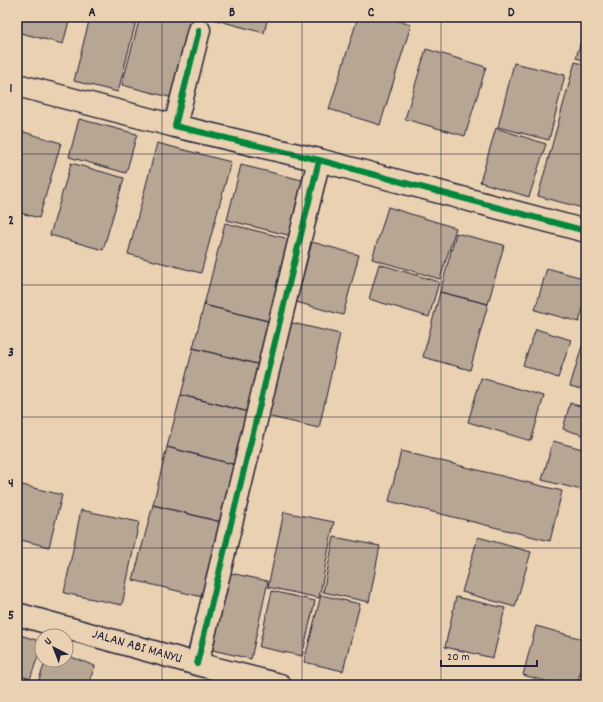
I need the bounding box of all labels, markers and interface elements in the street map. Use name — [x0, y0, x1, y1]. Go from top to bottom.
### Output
text: A — [88, 4, 96, 23]
text: B — [229, 4, 235, 23]
text: C — [368, 4, 375, 23]
text: D — [508, 4, 515, 23]
text: 1 — [10, 80, 13, 99]
text: 2 — [8, 212, 14, 231]
text: 3 — [8, 344, 14, 363]
text: 4 — [8, 475, 14, 494]
text: 5 — [8, 607, 14, 626]
street label: JALAN ABI MANYU — [90, 625, 185, 669]
north arrow — [34, 628, 74, 668]
text: U — [41, 634, 56, 650]
scale bar — [441, 642, 537, 668]
text: 20 m — [447, 649, 470, 666]

